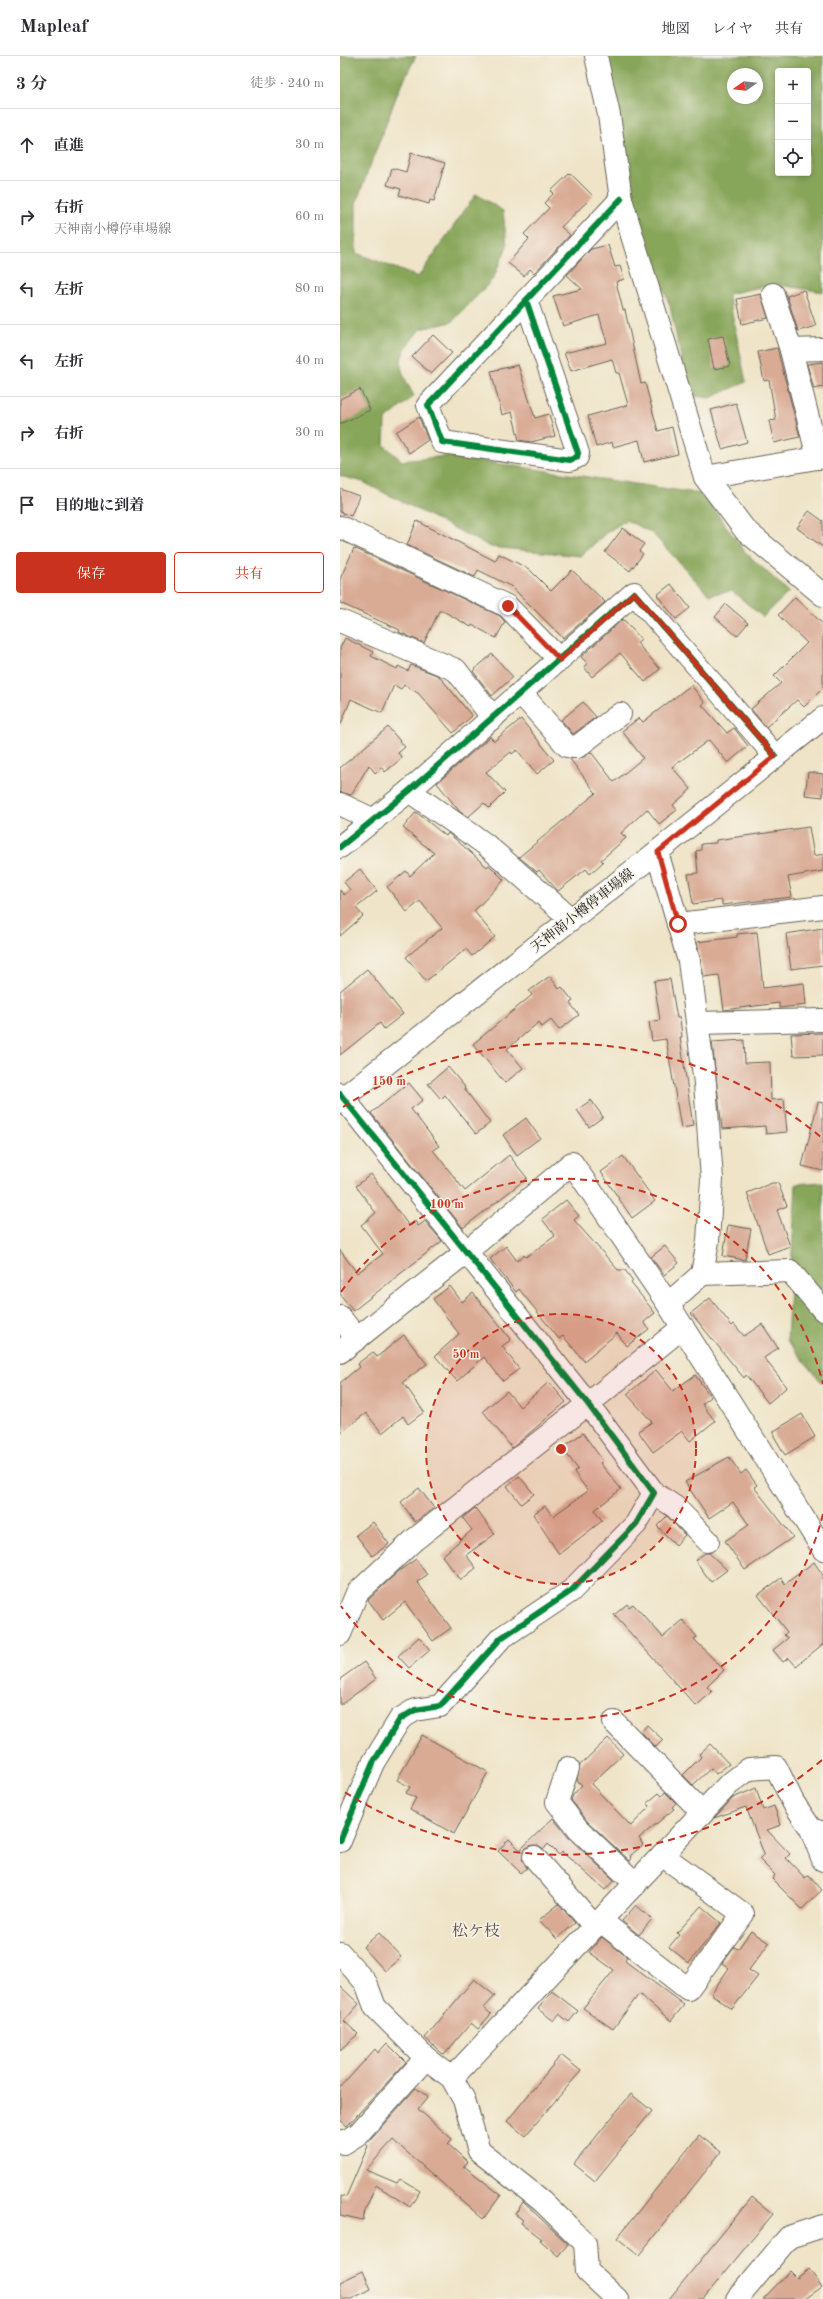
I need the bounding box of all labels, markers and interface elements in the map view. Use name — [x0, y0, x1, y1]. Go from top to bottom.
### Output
text: Mapleaf — [20, 18, 88, 37]
text: 地図 — [662, 22, 690, 36]
text: レイヤ — [712, 22, 753, 36]
text: 共有 — [775, 22, 803, 36]
north arrow — [727, 68, 763, 104]
map controls — [775, 68, 811, 176]
button: + — [775, 68, 811, 104]
text: 3 分 — [16, 76, 48, 93]
text: 徒歩 · 240 m — [250, 77, 324, 90]
button: − — [775, 104, 811, 140]
icon: ahead — [16, 134, 38, 156]
text: 30 m — [295, 138, 324, 151]
text: 直進 — [54, 139, 84, 154]
button: locate — [775, 140, 811, 176]
text: 右折 — [54, 201, 84, 216]
icon: right — [16, 206, 38, 228]
text: 60 m — [295, 210, 324, 223]
text: 天神南小樽停車場線 — [54, 223, 171, 236]
icon: left — [16, 278, 38, 300]
text: 80 m — [295, 282, 324, 295]
text: 左折 — [54, 283, 84, 298]
icon: left — [16, 350, 38, 372]
text: 40 m — [295, 354, 324, 367]
text: 左折 — [54, 355, 84, 370]
icon: right — [16, 422, 38, 444]
text: 30 m — [295, 426, 324, 439]
text: 右折 — [54, 427, 84, 442]
icon: arrive — [16, 494, 38, 516]
text: 目的地に到着 — [54, 499, 144, 514]
button: 保存 — [16, 552, 166, 593]
button: 共有 — [174, 552, 324, 593]
route end — [499, 597, 517, 615]
street label: 天神南小樽停車場線 — [528, 866, 637, 955]
route start — [669, 915, 687, 933]
text: 150 m — [372, 1075, 406, 1088]
text: 100 m — [430, 1199, 464, 1211]
text: 50 m — [453, 1348, 480, 1361]
centre of rings — [554, 1442, 568, 1456]
district label: 松ケ枝 — [452, 1922, 500, 1940]

